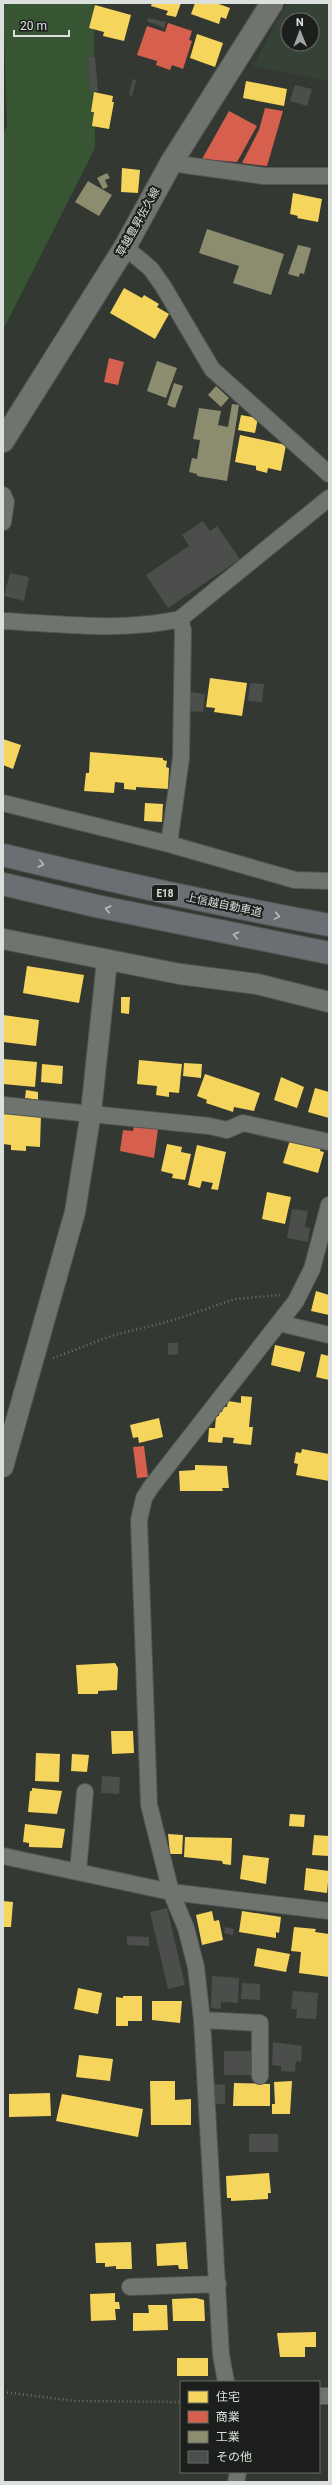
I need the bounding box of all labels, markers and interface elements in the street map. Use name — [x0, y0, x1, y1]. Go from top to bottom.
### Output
scale bar — [14, 12, 69, 38]
north arrow — [280, 12, 320, 52]
text: N — [296, 16, 304, 29]
text: 20 m — [20, 19, 47, 33]
street label: 草越豊昇佐久線 — [114, 185, 162, 259]
one-way arrow — [37, 859, 44, 868]
road number: E18 — [152, 885, 178, 901]
street label: 上信越自動車道 — [185, 891, 263, 919]
one-way arrow — [105, 905, 111, 913]
one-way arrow — [274, 911, 280, 920]
one-way arrow — [233, 931, 239, 940]
legend — [180, 2381, 320, 2473]
text: 住宅 — [216, 2390, 240, 2404]
text: 商業 — [216, 2410, 240, 2424]
text: 工業 — [216, 2430, 240, 2444]
text: その他 — [216, 2450, 252, 2464]

